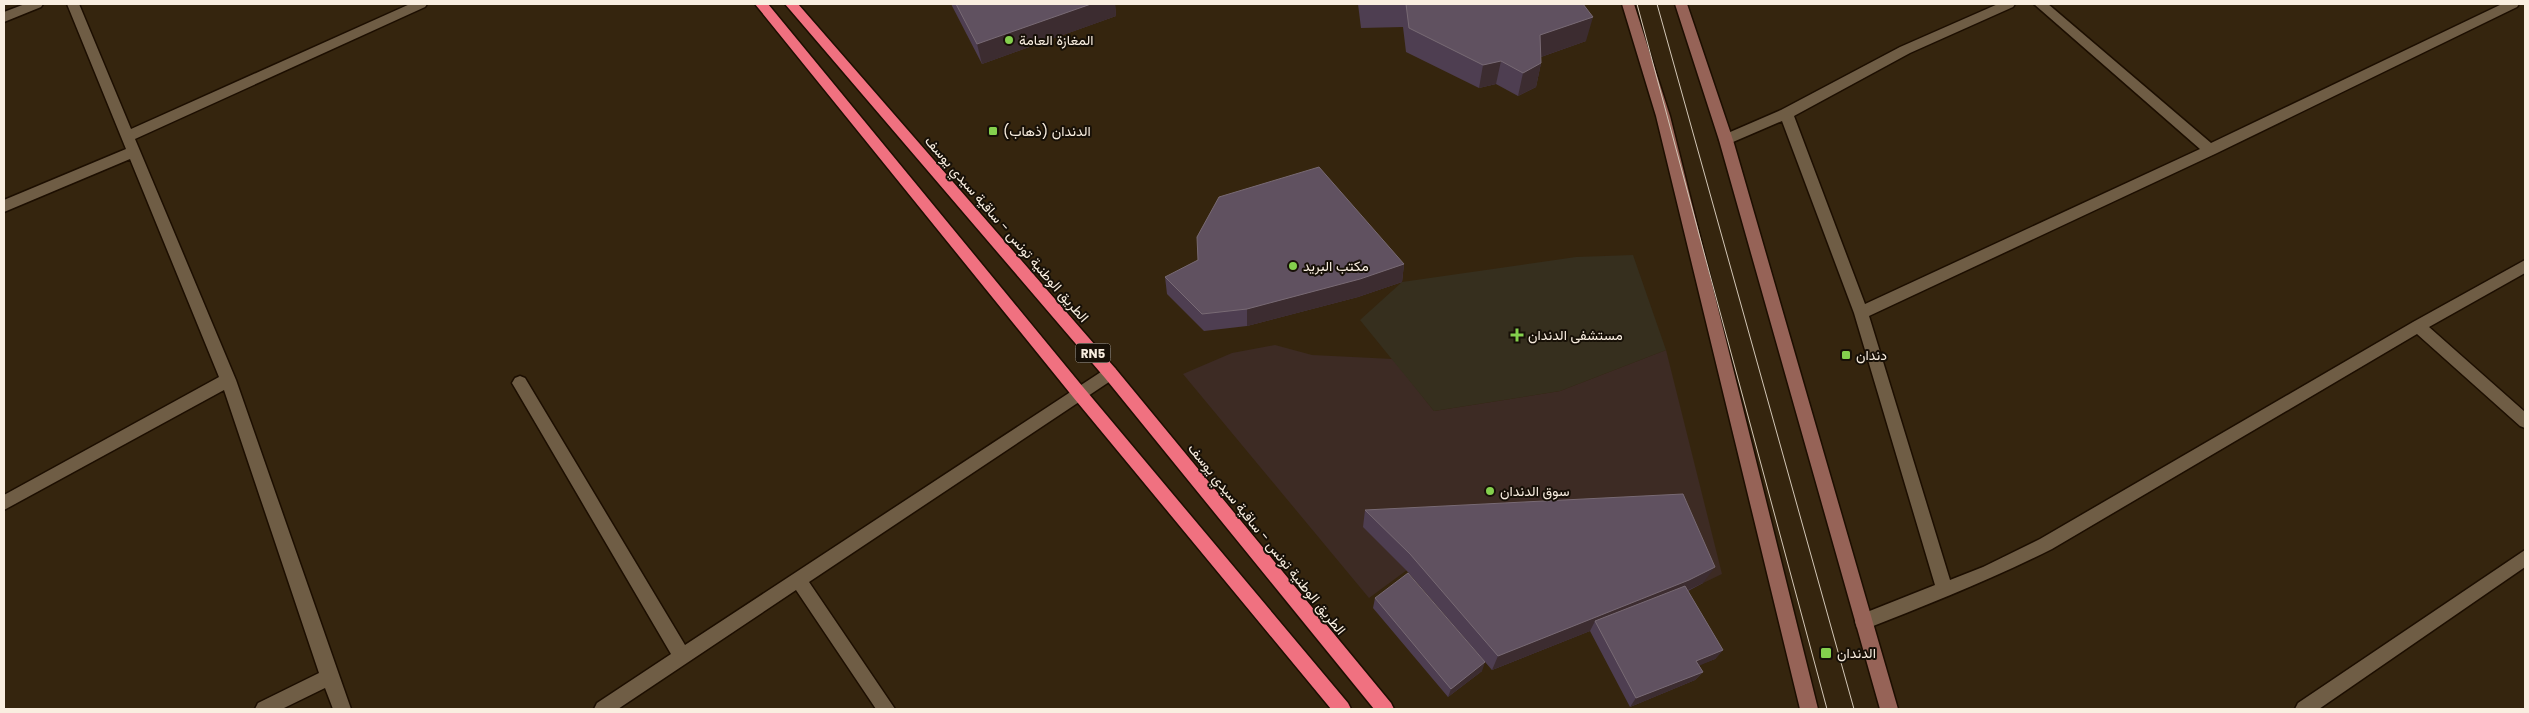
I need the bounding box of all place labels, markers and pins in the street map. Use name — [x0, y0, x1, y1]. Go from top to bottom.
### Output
place label: المغازة العامة — [1019, 30, 1094, 50]
marker: المغازة العامة — [1003, 34, 1015, 46]
place label: الدندان (ذهاب) — [1003, 121, 1091, 141]
marker: الدندان (ذهاب) — [987, 125, 999, 137]
place label: مكتب البريد — [1303, 256, 1369, 276]
marker: مكتب البريد — [1287, 260, 1299, 272]
place label: مستشفى الدندان — [1528, 325, 1623, 345]
marker: مستشفى الدندان — [1510, 328, 1524, 342]
place label: دندان — [1856, 345, 1887, 365]
marker: دندان — [1840, 349, 1852, 361]
place label: سوق الدندان — [1500, 481, 1570, 501]
marker: سوق الدندان — [1484, 485, 1496, 497]
place label: الدندان — [1837, 643, 1876, 663]
marker: الدندان — [1819, 646, 1833, 660]

